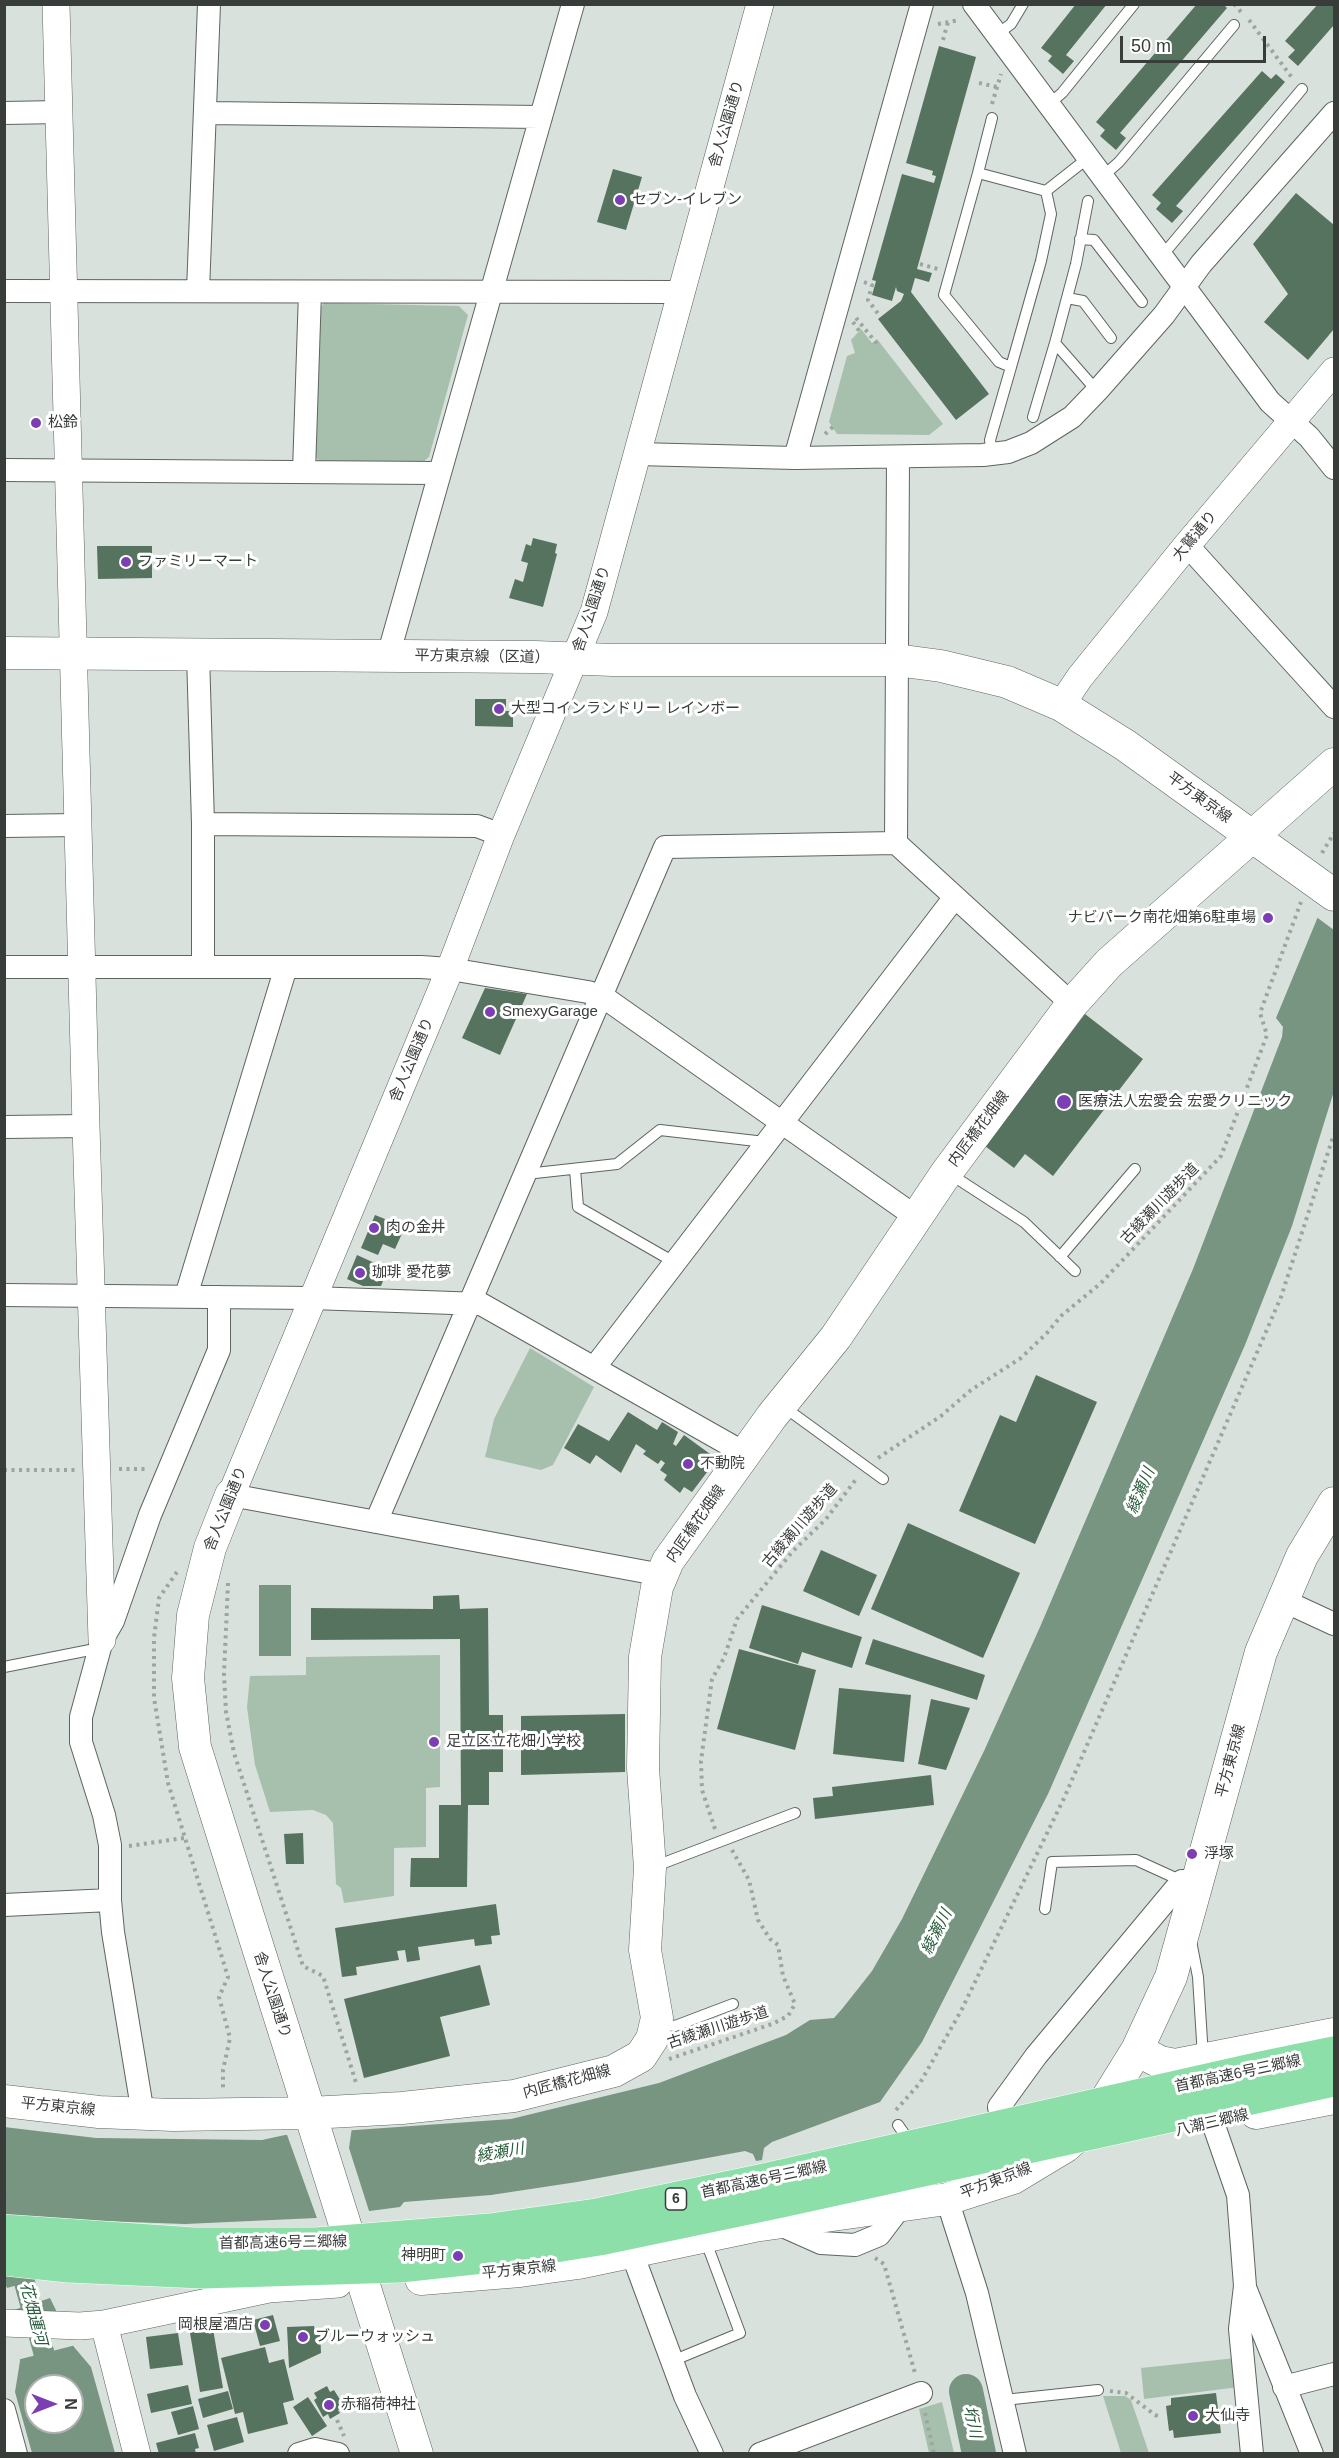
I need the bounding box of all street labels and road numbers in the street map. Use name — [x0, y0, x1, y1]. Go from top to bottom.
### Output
street label: 舎人公園通り — [706, 78, 748, 170]
street label: 大鷲通り — [1169, 507, 1221, 565]
street label: 舎人公園通り — [570, 563, 614, 655]
street label: 平方東京線（区道） — [414, 647, 550, 667]
street label: 平方東京線 — [1163, 769, 1235, 827]
street label: 舎人公園通り — [386, 1015, 438, 1105]
street label: 内匠橋花畑線 — [945, 1088, 1013, 1170]
street label: 古綾瀬川遊歩道 — [1117, 1160, 1203, 1248]
street label: 舎人公園通り — [201, 1464, 251, 1554]
street label: 古綾瀬川遊歩道 — [759, 1480, 841, 1572]
street label: 内匠橋花畑線 — [663, 1482, 729, 1566]
street label: 平方東京線 — [1213, 1722, 1249, 1800]
street label: 舎人公園通り — [250, 1949, 294, 2041]
street label: 古綾瀬川遊歩道 — [665, 2003, 771, 2053]
street label: 首都高速6号三郷線 — [1173, 2052, 1303, 2096]
street label: 内匠橋花畑線 — [521, 2062, 613, 2102]
street label: 平方東京線 — [20, 2094, 96, 2120]
street label: 八潮三郷線 — [1173, 2106, 1251, 2140]
street label: 首都高速6号三郷線 — [699, 2158, 829, 2202]
street label: 平方東京線 — [958, 2159, 1034, 2203]
road number: 6 — [666, 2188, 686, 2210]
street label: 首都高速6号三郷線 — [219, 2233, 347, 2253]
street label: 平方東京線 — [481, 2257, 557, 2283]

